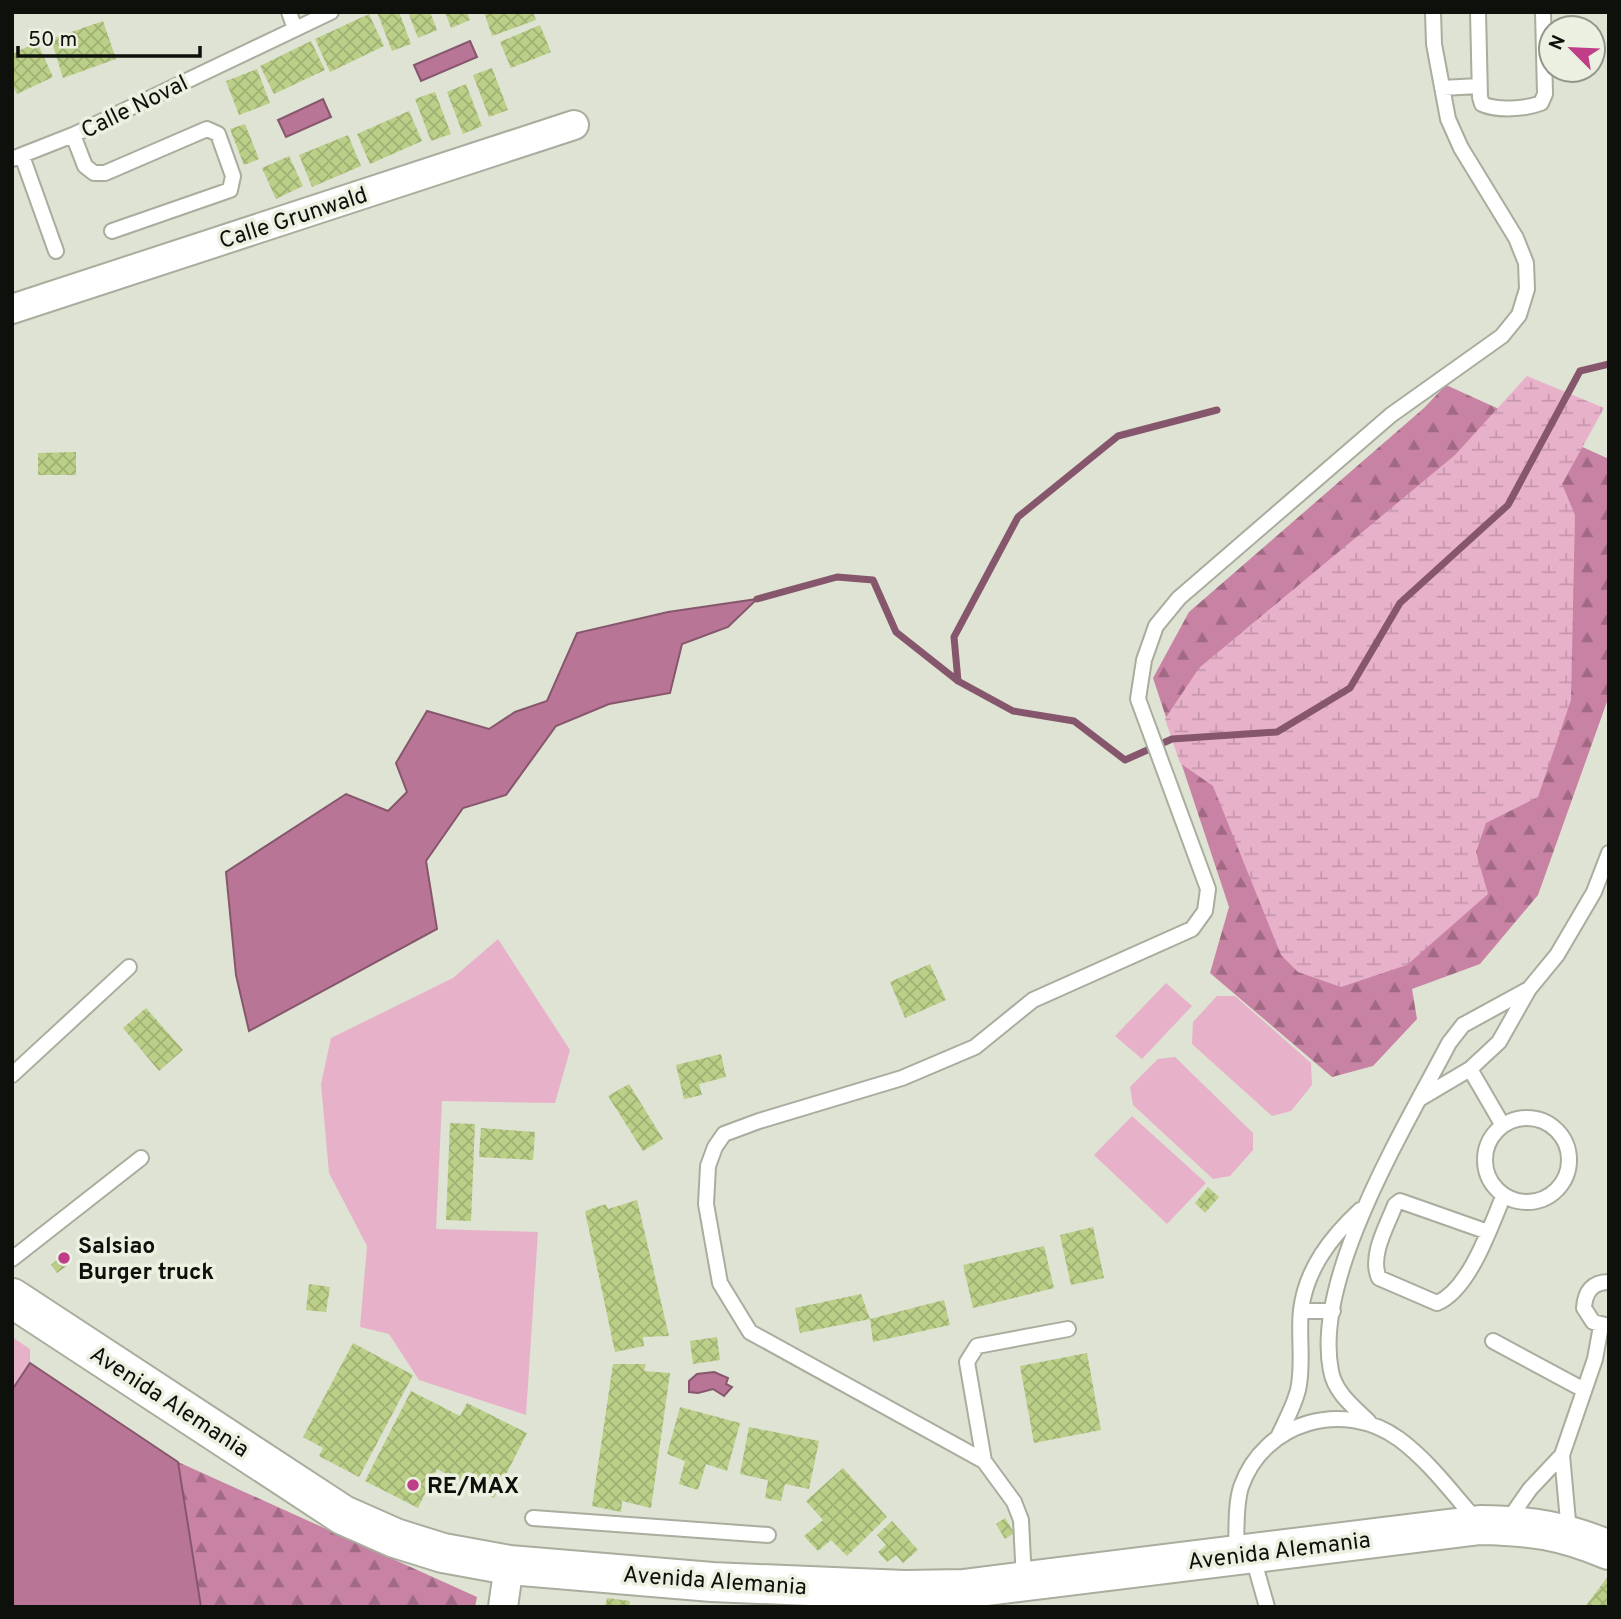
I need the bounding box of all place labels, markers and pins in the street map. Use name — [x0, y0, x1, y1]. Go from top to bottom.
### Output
place label: Salsiao Burger truck — [78, 1233, 214, 1288]
marker: Salsiao Burger truck — [56, 1250, 72, 1266]
place label: RE/MAX — [427, 1473, 519, 1502]
marker: RE/MAX — [405, 1477, 421, 1493]

